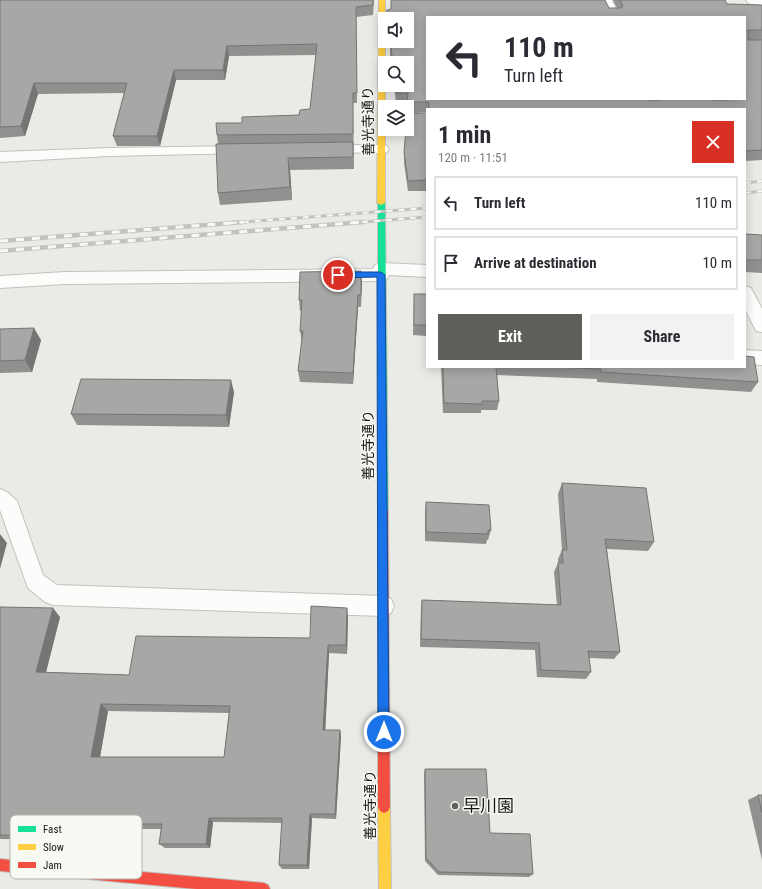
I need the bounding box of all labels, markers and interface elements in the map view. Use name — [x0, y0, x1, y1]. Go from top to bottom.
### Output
map controls — [378, 12, 414, 136]
button: sound — [378, 12, 414, 48]
text: 110 m — [504, 31, 574, 64]
icon: left — [438, 32, 490, 84]
button: search — [378, 56, 414, 92]
text: Turn left — [504, 65, 563, 86]
street label: 善光寺通り — [359, 86, 377, 156]
button: layers — [378, 100, 414, 136]
text: 1 min — [438, 121, 491, 149]
button: close — [692, 121, 734, 163]
text: 120 m · 11:51 — [438, 150, 508, 165]
icon: left — [440, 192, 462, 214]
text: Turn left — [474, 194, 525, 212]
text: 110 m — [695, 194, 732, 212]
icon: arrive — [440, 252, 462, 274]
text: Arrive at destination — [474, 254, 597, 272]
text: 10 m — [702, 254, 732, 272]
pin — [321, 258, 355, 292]
icon: arrive — [327, 264, 349, 286]
button: Exit — [438, 314, 582, 360]
button: Share — [590, 314, 734, 360]
street label: 善光寺通り — [360, 410, 376, 480]
position arrow — [363, 711, 405, 753]
street label: 善光寺通り — [362, 770, 378, 840]
place label: 早川園 — [463, 796, 514, 816]
marker: 早川園 — [450, 801, 460, 811]
legend — [10, 815, 142, 879]
text: Fast — [43, 823, 62, 836]
text: Slow — [43, 841, 64, 854]
text: Jam — [43, 859, 62, 872]

